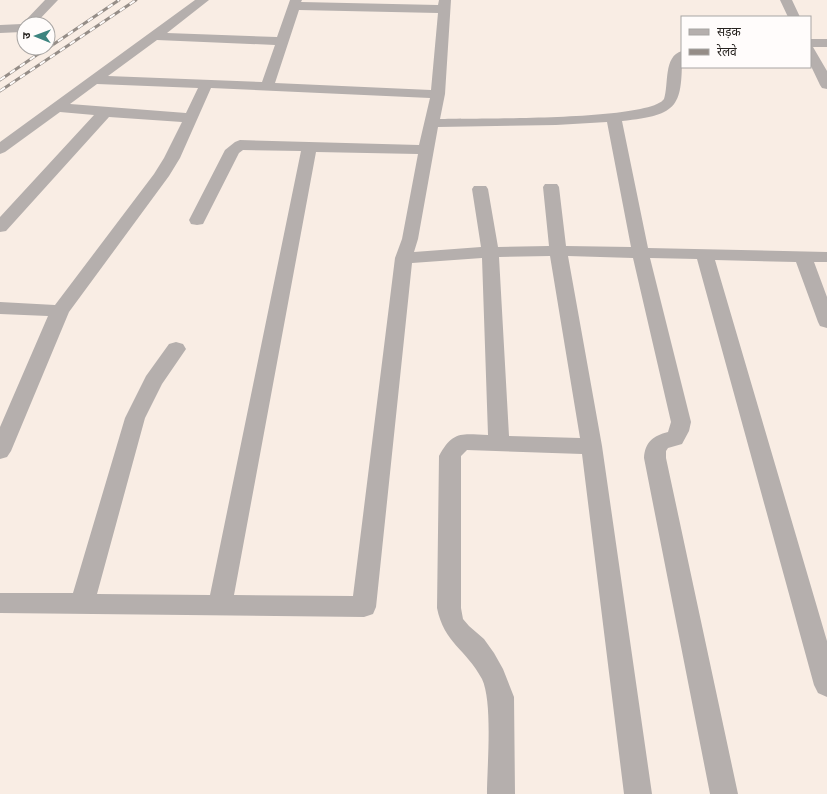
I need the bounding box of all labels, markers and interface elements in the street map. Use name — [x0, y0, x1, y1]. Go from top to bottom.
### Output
north arrow — [16, 16, 56, 56]
legend — [681, 16, 811, 68]
text: सड़क — [717, 25, 742, 39]
text: उ — [20, 32, 33, 39]
text: रेलवे — [717, 44, 737, 59]

